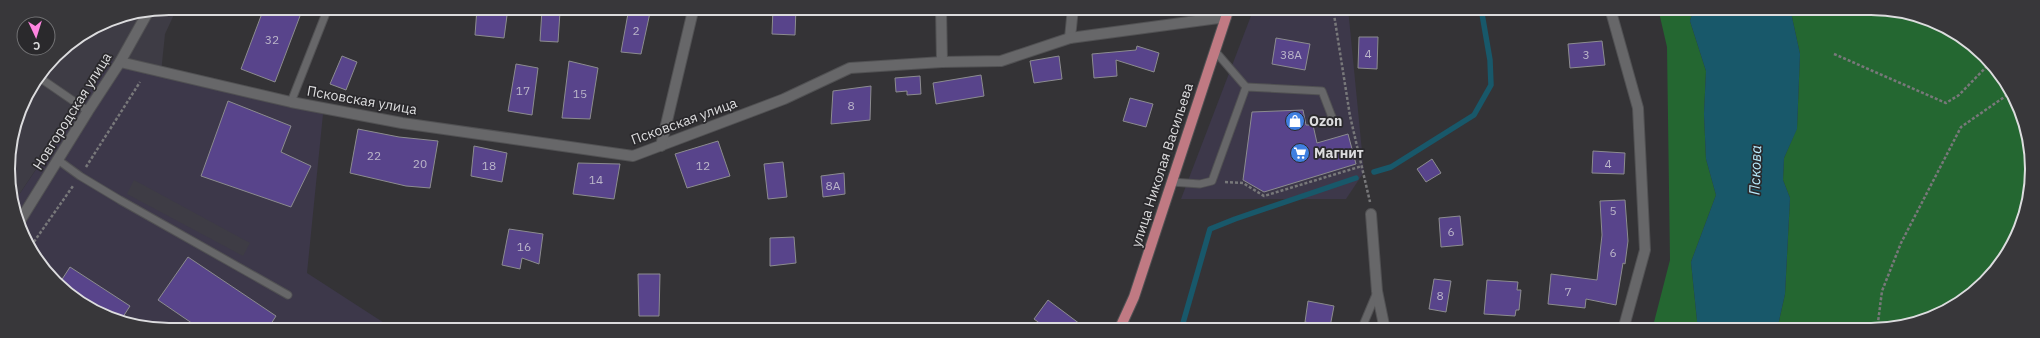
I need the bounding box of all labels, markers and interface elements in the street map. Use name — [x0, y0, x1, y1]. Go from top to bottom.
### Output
north arrow — [16, 16, 56, 56]
house number: 2 — [632, 23, 640, 38]
house number: 32 — [265, 32, 279, 47]
text: С — [33, 39, 41, 53]
house number: 4 — [1364, 46, 1372, 61]
house number: 38А — [1280, 47, 1302, 62]
house number: 3 — [1582, 47, 1590, 62]
street label: Новгородская улица — [29, 48, 116, 173]
street label: улица Николая Васильева — [1127, 80, 1197, 249]
street label: Псковская улица — [306, 81, 419, 119]
house number: 17 — [516, 83, 530, 98]
house number: 15 — [573, 86, 587, 101]
street label: Псковская улица — [629, 93, 740, 149]
house number: 8 — [847, 98, 855, 113]
shop icon: Ozon — [1284, 110, 1306, 132]
place label: Ozon — [1309, 112, 1342, 130]
supermarket icon: Магнит — [1289, 142, 1311, 164]
place label: Магнит — [1314, 144, 1364, 162]
water label: Пскова — [1745, 144, 1765, 195]
house number: 22 — [367, 148, 381, 163]
house number: 20 — [413, 156, 427, 171]
house number: 4 — [1604, 156, 1612, 171]
house number: 18 — [482, 158, 496, 173]
house number: 12 — [696, 158, 710, 173]
house number: 14 — [589, 172, 603, 187]
house number: 8А — [826, 178, 841, 193]
house number: 5 — [1609, 203, 1617, 218]
house number: 6 — [1447, 224, 1455, 239]
house number: 16 — [517, 239, 531, 254]
house number: 6 — [1609, 245, 1617, 260]
house number: 7 — [1564, 284, 1572, 299]
house number: 8 — [1436, 288, 1444, 303]

